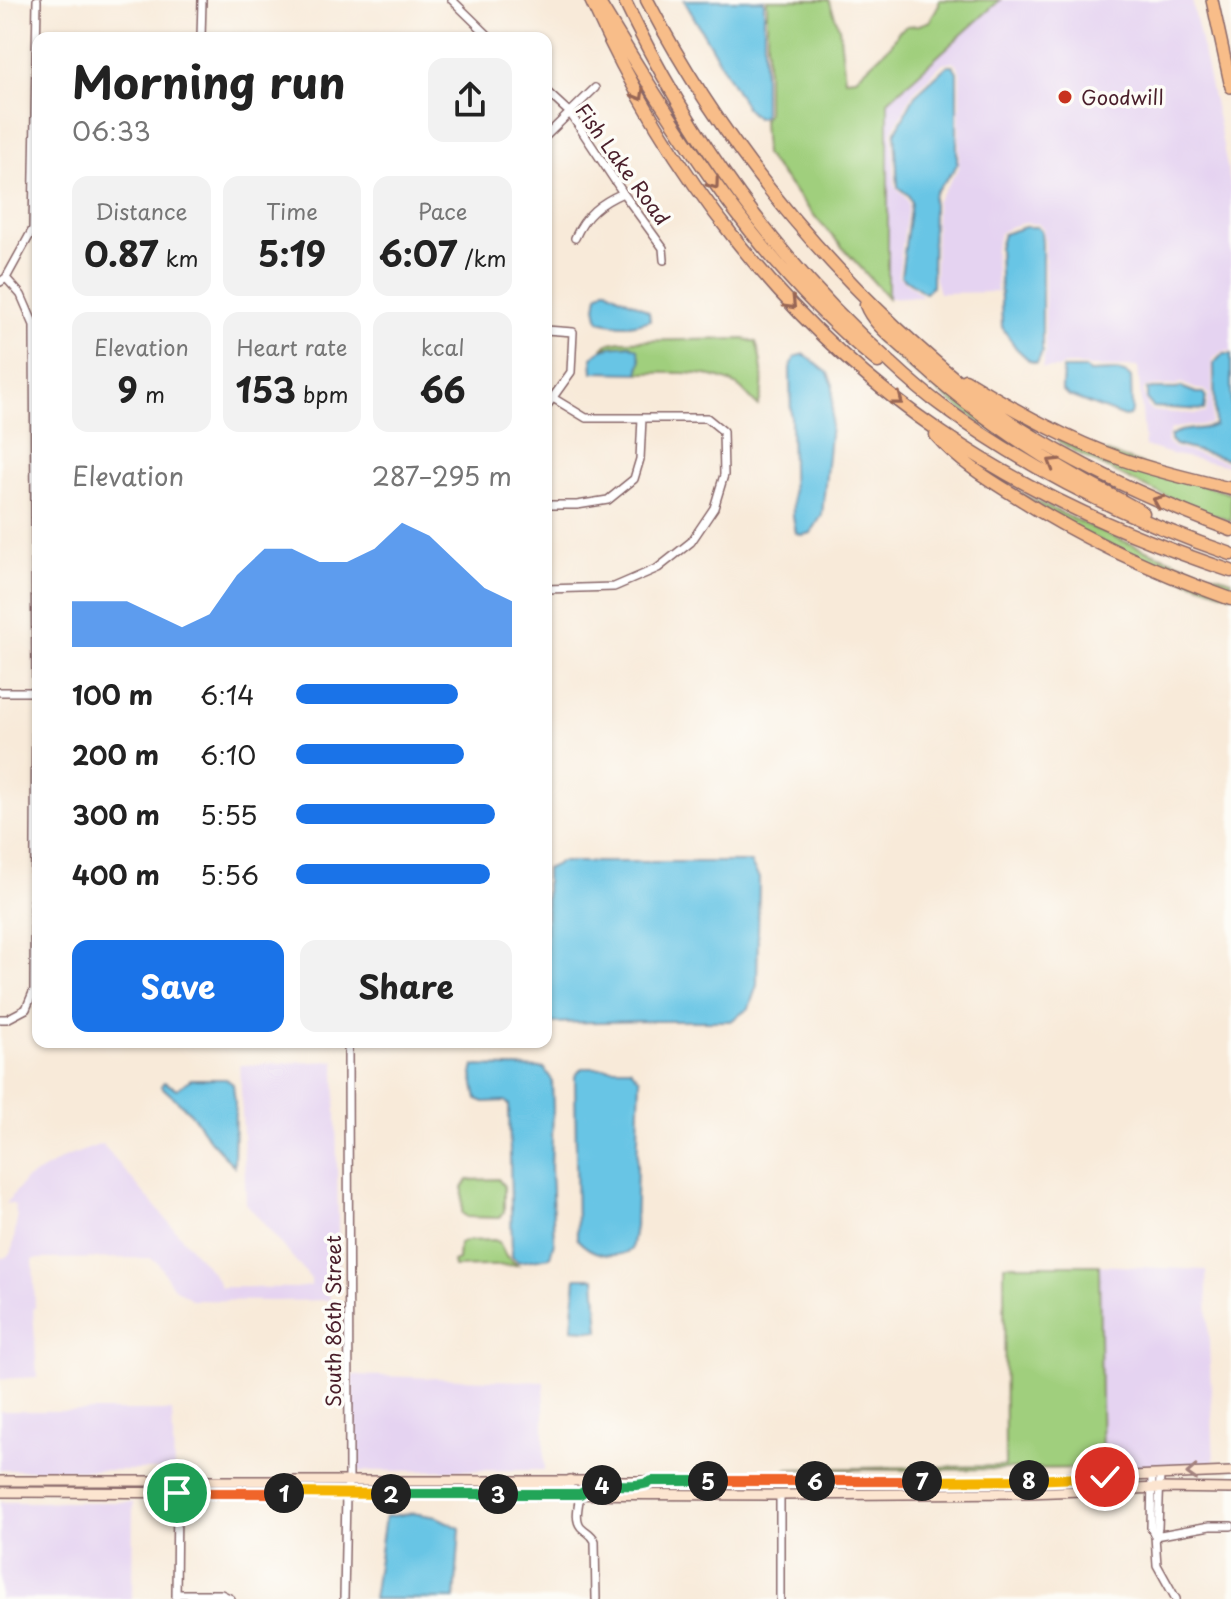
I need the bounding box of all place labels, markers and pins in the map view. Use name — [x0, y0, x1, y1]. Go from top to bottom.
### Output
place label: Goodwill — [1081, 82, 1164, 112]
marker: Goodwill — [1056, 88, 1074, 106]
pin — [1071, 1443, 1139, 1511]
pin — [143, 1459, 211, 1527]
pin: 8 — [1009, 1460, 1049, 1500]
pin: 5 — [688, 1461, 728, 1501]
pin: 6 — [795, 1461, 835, 1501]
pin: 7 — [902, 1461, 942, 1501]
pin: 4 — [582, 1465, 622, 1505]
pin: 1 — [264, 1473, 304, 1513]
pin: 2 — [371, 1474, 411, 1514]
pin: 3 — [478, 1474, 518, 1514]

